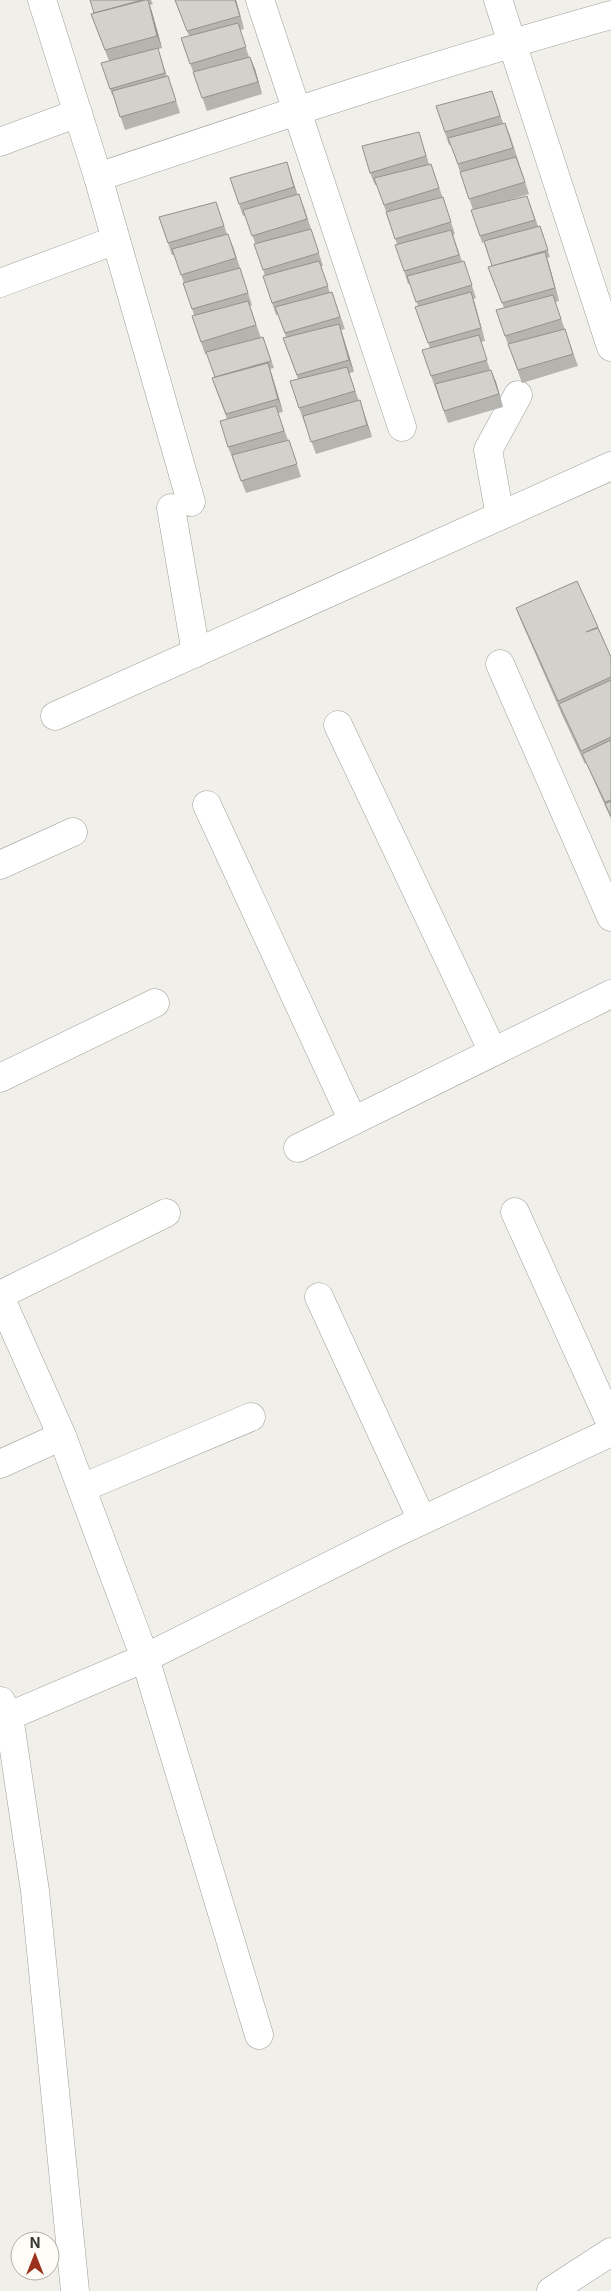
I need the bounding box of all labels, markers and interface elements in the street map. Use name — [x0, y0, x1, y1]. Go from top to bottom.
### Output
north arrow — [10, 2231, 60, 2281]
text: N — [30, 2234, 40, 2251]

